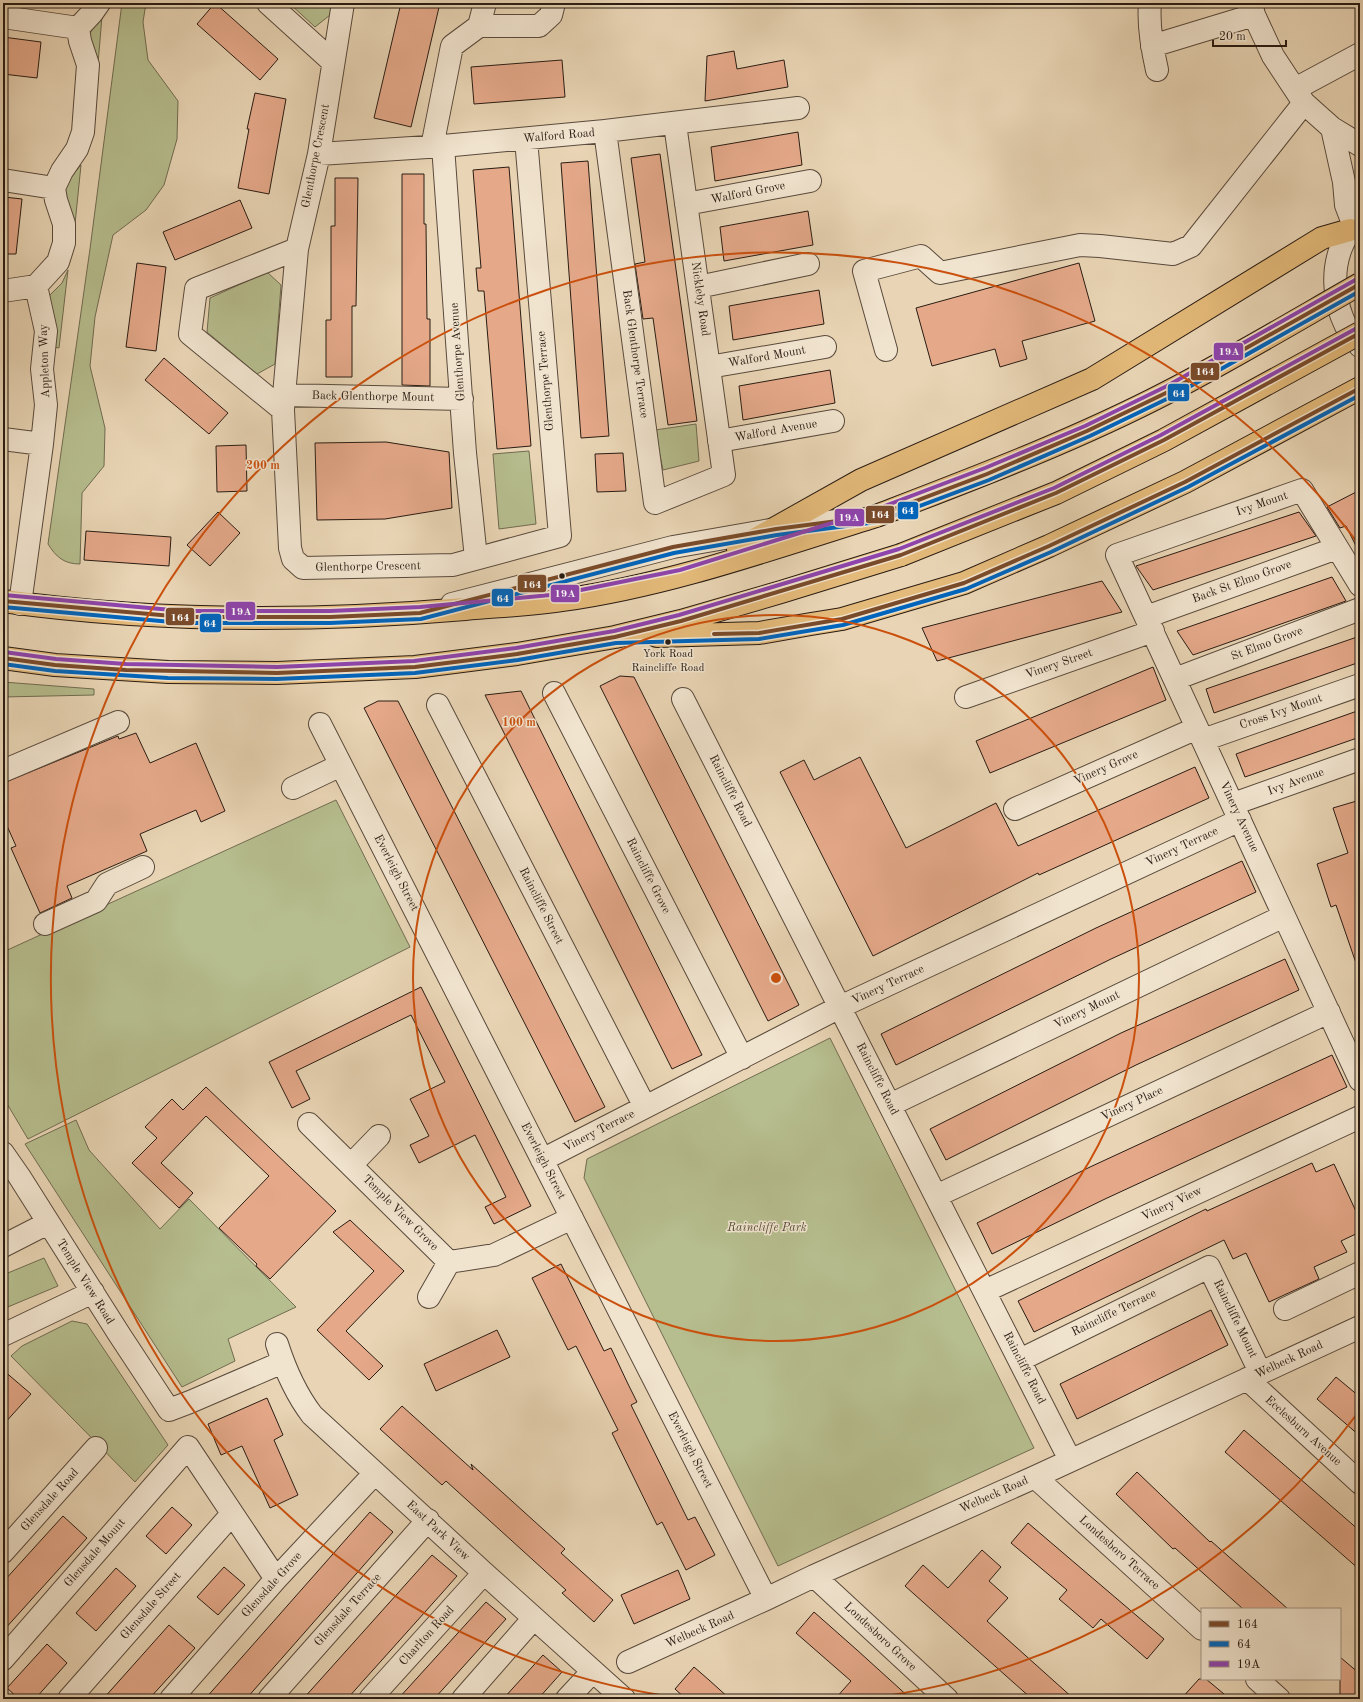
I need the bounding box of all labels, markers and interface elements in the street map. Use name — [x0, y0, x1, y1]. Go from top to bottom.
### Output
scale bar — [1213, 22, 1286, 48]
text: 20 m — [1219, 31, 1246, 43]
street label: Glenthorpe Crescent — [300, 103, 332, 209]
street label: Walford Road — [523, 127, 595, 145]
street label: Walford Grove — [710, 180, 787, 206]
street label: Nickleby Road — [689, 261, 711, 337]
street label: Back Glenthorpe Terrace — [620, 289, 650, 419]
street label: Glenthorpe Avenue — [449, 302, 467, 402]
street label: Appleton Way — [38, 323, 52, 398]
street label: Glenthorpe Terrace — [536, 330, 556, 432]
line badge: 19A — [1213, 342, 1244, 361]
street label: Walford Mount — [727, 344, 807, 370]
text: 19A — [1218, 347, 1240, 358]
line badge: 164 — [1190, 362, 1220, 381]
text: 164 — [1195, 367, 1215, 378]
line badge: 64 — [1167, 383, 1190, 402]
text: 64 — [1173, 389, 1185, 400]
street label: Back Glenthorpe Mount — [312, 390, 434, 404]
street label: Walford Avenue — [734, 418, 819, 444]
text: 200 m — [246, 460, 280, 472]
street label: Ivy Mount — [1235, 490, 1289, 518]
line badge: 64 — [897, 501, 919, 520]
line badge: 164 — [865, 505, 895, 524]
text: 64 — [902, 506, 914, 517]
line badge: 19A — [834, 508, 865, 527]
text: 164 — [870, 510, 890, 521]
text: 19A — [838, 513, 860, 524]
street label: Back St Elmo Grove — [1191, 558, 1294, 606]
street label: Glenthorpe Crescent — [315, 560, 421, 574]
unlabelled marker — [557, 571, 567, 581]
line badge: 164 — [517, 574, 547, 593]
text: 164 — [522, 580, 542, 591]
line badge: 19A — [550, 584, 580, 603]
line badge: 64 — [491, 588, 514, 607]
text: 19A — [554, 589, 576, 600]
text: 64 — [497, 594, 509, 605]
line badge: 19A — [225, 601, 256, 621]
line badge: 164 — [165, 607, 195, 626]
text: 19A — [230, 607, 252, 618]
text: 164 — [170, 613, 190, 624]
line badge: 64 — [199, 613, 222, 633]
text: 64 — [204, 619, 216, 630]
street label: St Elmo Grove — [1230, 625, 1305, 663]
marker: York Road Raincliffe Road — [663, 637, 673, 647]
street label: Vinery Street — [1024, 647, 1094, 681]
place label: York Road Raincliffe Road — [632, 649, 705, 674]
street label: Cross Ivy Mount — [1238, 692, 1324, 732]
text: 100 m — [502, 717, 536, 729]
street label: Vinery Grove — [1072, 748, 1140, 788]
street label: Raincliffe Road — [707, 753, 753, 829]
street label: Ivy Avenue — [1266, 766, 1326, 798]
street label: Vinery Avenue — [1217, 780, 1261, 855]
street label: Vinery Terrace — [1144, 825, 1220, 869]
street label: Everleigh Street — [371, 833, 421, 913]
street label: Raincliffe Grove — [624, 836, 672, 916]
street label: Raincliffe Street — [516, 866, 566, 946]
street label: Vinery Terrace — [850, 963, 926, 1007]
centre of rings — [769, 971, 783, 985]
street label: Vinery Mount — [1052, 989, 1122, 1031]
street label: Raincliffe Road — [854, 1041, 900, 1117]
street label: Vinery Place — [1099, 1084, 1165, 1124]
street label: Vinery Terrace — [561, 1108, 637, 1154]
street label: Everleigh Street — [518, 1121, 568, 1201]
street label: Temple View Grove — [360, 1173, 441, 1254]
street label: Vinery View — [1140, 1184, 1205, 1223]
park label: Raincliffe Park — [726, 1222, 807, 1234]
street label: Temple View Road — [54, 1237, 116, 1327]
street label: Raincliffe Mount — [1211, 1278, 1259, 1360]
street label: Raincliffe Terrace — [1070, 1287, 1159, 1339]
street label: Raincliffe Road — [1001, 1330, 1047, 1406]
street label: Welbeck Road — [1253, 1339, 1325, 1381]
street label: Ecclesburn Avenue — [1263, 1394, 1344, 1469]
street label: Everleigh Street — [665, 1410, 715, 1490]
street label: Glensdale Road — [19, 1466, 81, 1534]
street label: Welbeck Road — [958, 1475, 1030, 1515]
street label: East Park View — [404, 1499, 473, 1564]
street label: Londesboro Terrace — [1076, 1514, 1162, 1592]
street label: Glensdale Mount — [62, 1516, 128, 1590]
street label: Glensdale Grove — [240, 1550, 305, 1620]
street label: Glensdale Street — [119, 1570, 183, 1642]
street label: Glensdale Terrace — [312, 1571, 384, 1649]
street label: Londesboro Grove — [841, 1601, 919, 1674]
street label: Charlton Road — [397, 1604, 457, 1668]
legend — [1201, 1608, 1341, 1680]
street label: Welbeck Road — [664, 1610, 736, 1650]
text: 164 — [1237, 1619, 1258, 1631]
text: 64 — [1237, 1639, 1251, 1651]
text: 19A — [1237, 1659, 1260, 1671]

